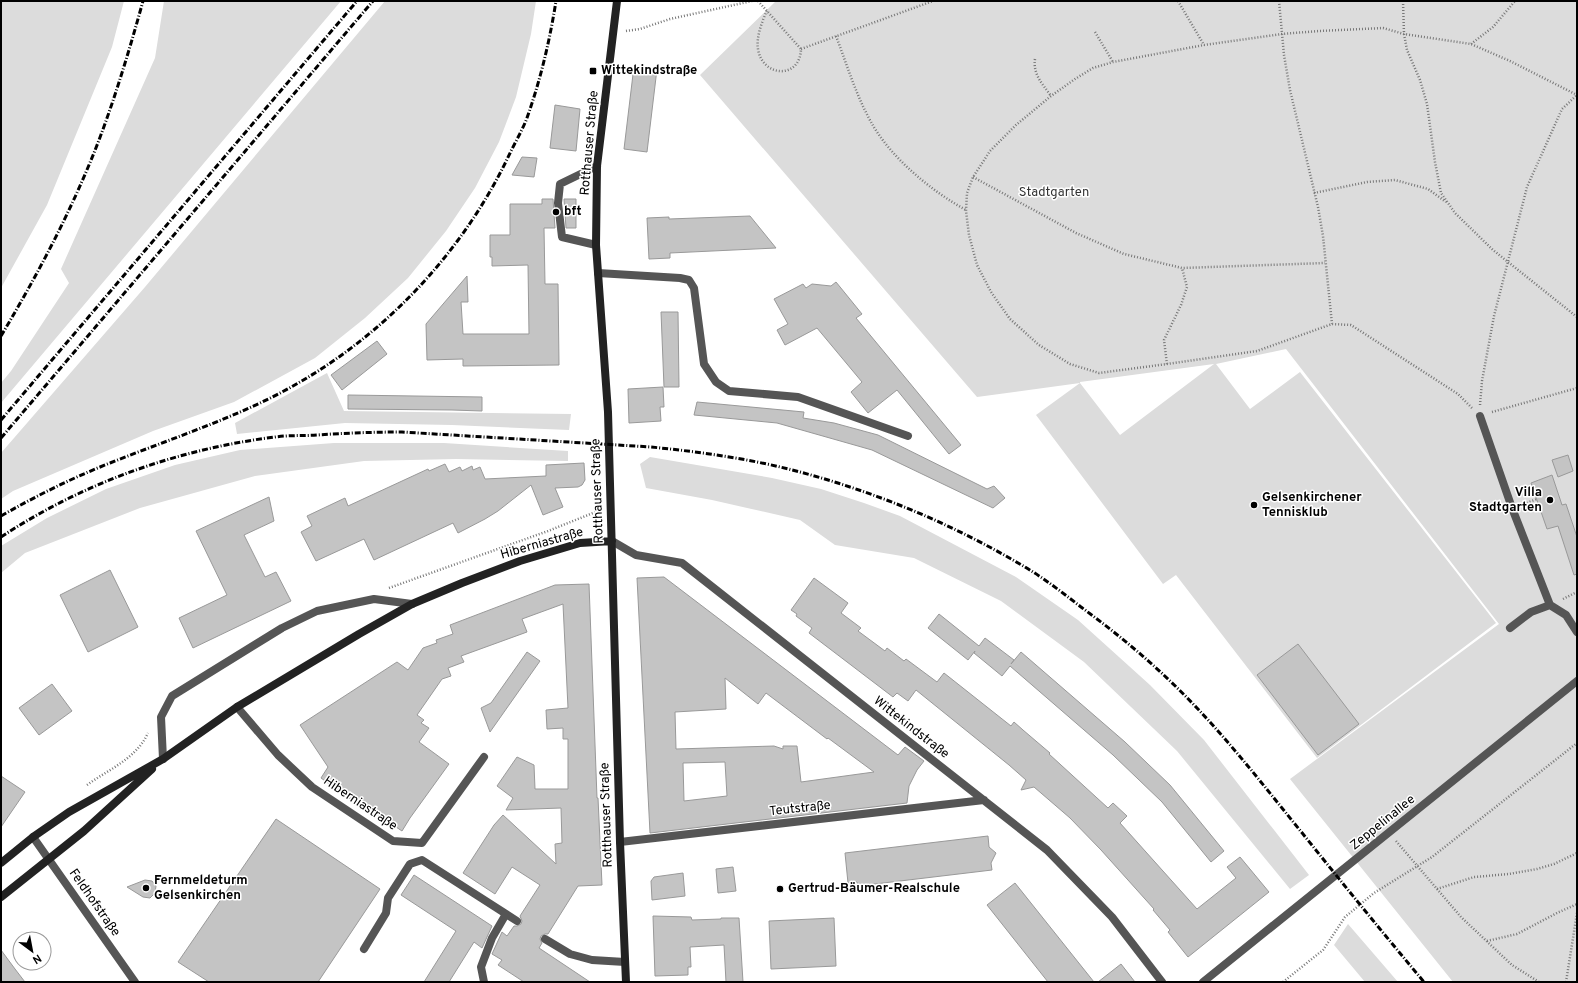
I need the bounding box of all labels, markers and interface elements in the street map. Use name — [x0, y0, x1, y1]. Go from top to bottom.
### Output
place label: Wittekindstraße — [601, 63, 697, 79]
marker: Wittekindstraße — [588, 66, 598, 76]
street label: Rotthauser Straße — [577, 90, 603, 196]
park label: Stadtgarten — [1019, 185, 1089, 201]
place label: bft — [564, 204, 582, 220]
marker: bft — [551, 207, 561, 217]
street label: Rotthauser Straße — [588, 438, 608, 544]
place label: Villa Stadtgarten — [1469, 485, 1542, 516]
place label: Gelsenkirchener Tennisklub — [1262, 490, 1362, 521]
marker: Villa Stadtgarten — [1545, 495, 1555, 505]
marker: Gelsenkirchener Tennisklub — [1249, 500, 1259, 510]
street label: Hiberniastraße — [499, 525, 585, 563]
street label: Wittekindstraße — [870, 693, 952, 763]
street label: Rotthauser Straße — [597, 762, 617, 868]
street label: Hiberniastraße — [320, 773, 400, 835]
street label: Zeppelinallee — [1347, 792, 1419, 854]
street label: Teutstraße — [768, 798, 832, 820]
street label: Feldhofstraße — [65, 866, 123, 940]
place label: Fernmeldeturm Gelsenkirchen — [154, 873, 248, 904]
place label: Gertrud-Bäumer-Realschule — [788, 881, 960, 897]
marker: Fernmeldeturm Gelsenkirchen — [141, 883, 151, 893]
marker: Gertrud-Bäumer-Realschule — [775, 884, 785, 894]
north arrow — [12, 931, 52, 971]
text: N — [30, 951, 44, 967]

